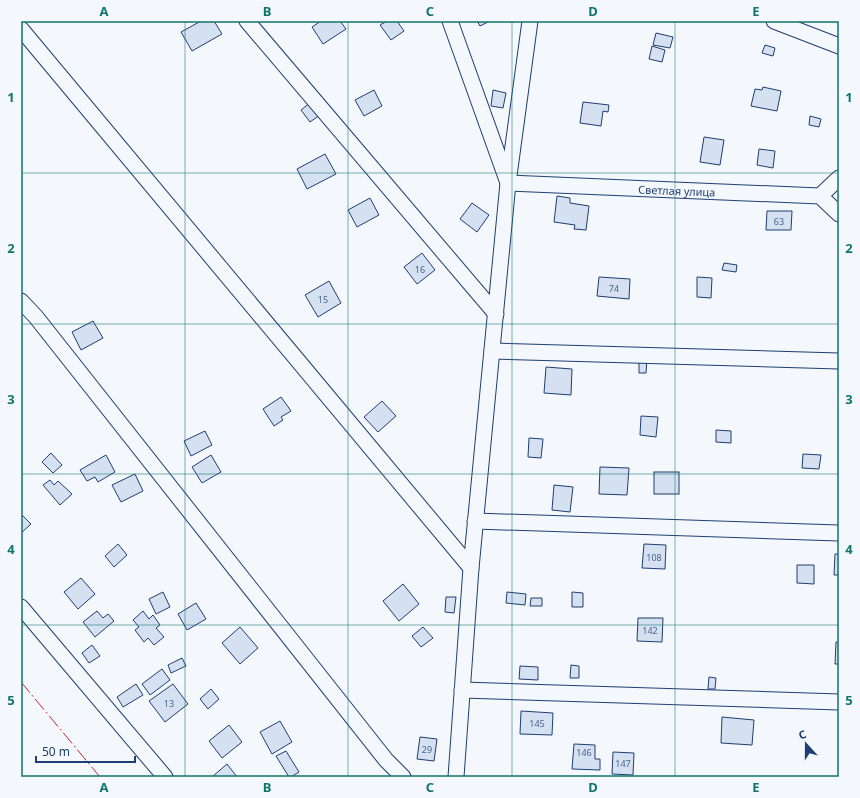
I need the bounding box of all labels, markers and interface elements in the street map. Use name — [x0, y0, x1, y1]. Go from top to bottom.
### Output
text: A — [100, 2, 109, 20]
text: B — [263, 2, 271, 20]
text: C — [426, 2, 434, 20]
text: D — [588, 2, 598, 20]
text: E — [752, 2, 760, 20]
text: 1 — [7, 88, 15, 106]
text: 1 — [845, 88, 853, 106]
street label: Светлая улица — [638, 181, 716, 199]
house number: 63 — [774, 215, 784, 228]
text: 2 — [7, 239, 15, 257]
text: 2 — [845, 239, 853, 257]
house number: 16 — [415, 263, 425, 276]
house number: 74 — [609, 282, 619, 295]
house number: 15 — [318, 293, 328, 306]
text: 3 — [7, 390, 15, 408]
text: 3 — [845, 390, 853, 408]
text: 4 — [7, 540, 15, 558]
text: 4 — [845, 540, 853, 558]
house number: 108 — [646, 551, 662, 564]
house number: 142 — [642, 624, 658, 637]
text: 5 — [7, 691, 15, 709]
text: 5 — [845, 691, 853, 709]
house number: 13 — [164, 697, 174, 710]
house number: 145 — [529, 717, 545, 730]
north arrow — [786, 724, 826, 764]
text: С — [796, 726, 808, 742]
scale bar — [36, 738, 135, 764]
text: 50 m — [42, 743, 70, 760]
house number: 29 — [422, 743, 432, 756]
house number: 146 — [576, 746, 592, 759]
house number: 147 — [615, 757, 631, 770]
text: A — [100, 778, 109, 796]
text: B — [263, 778, 271, 796]
text: C — [426, 778, 434, 796]
text: D — [588, 778, 598, 796]
text: E — [752, 778, 760, 796]

